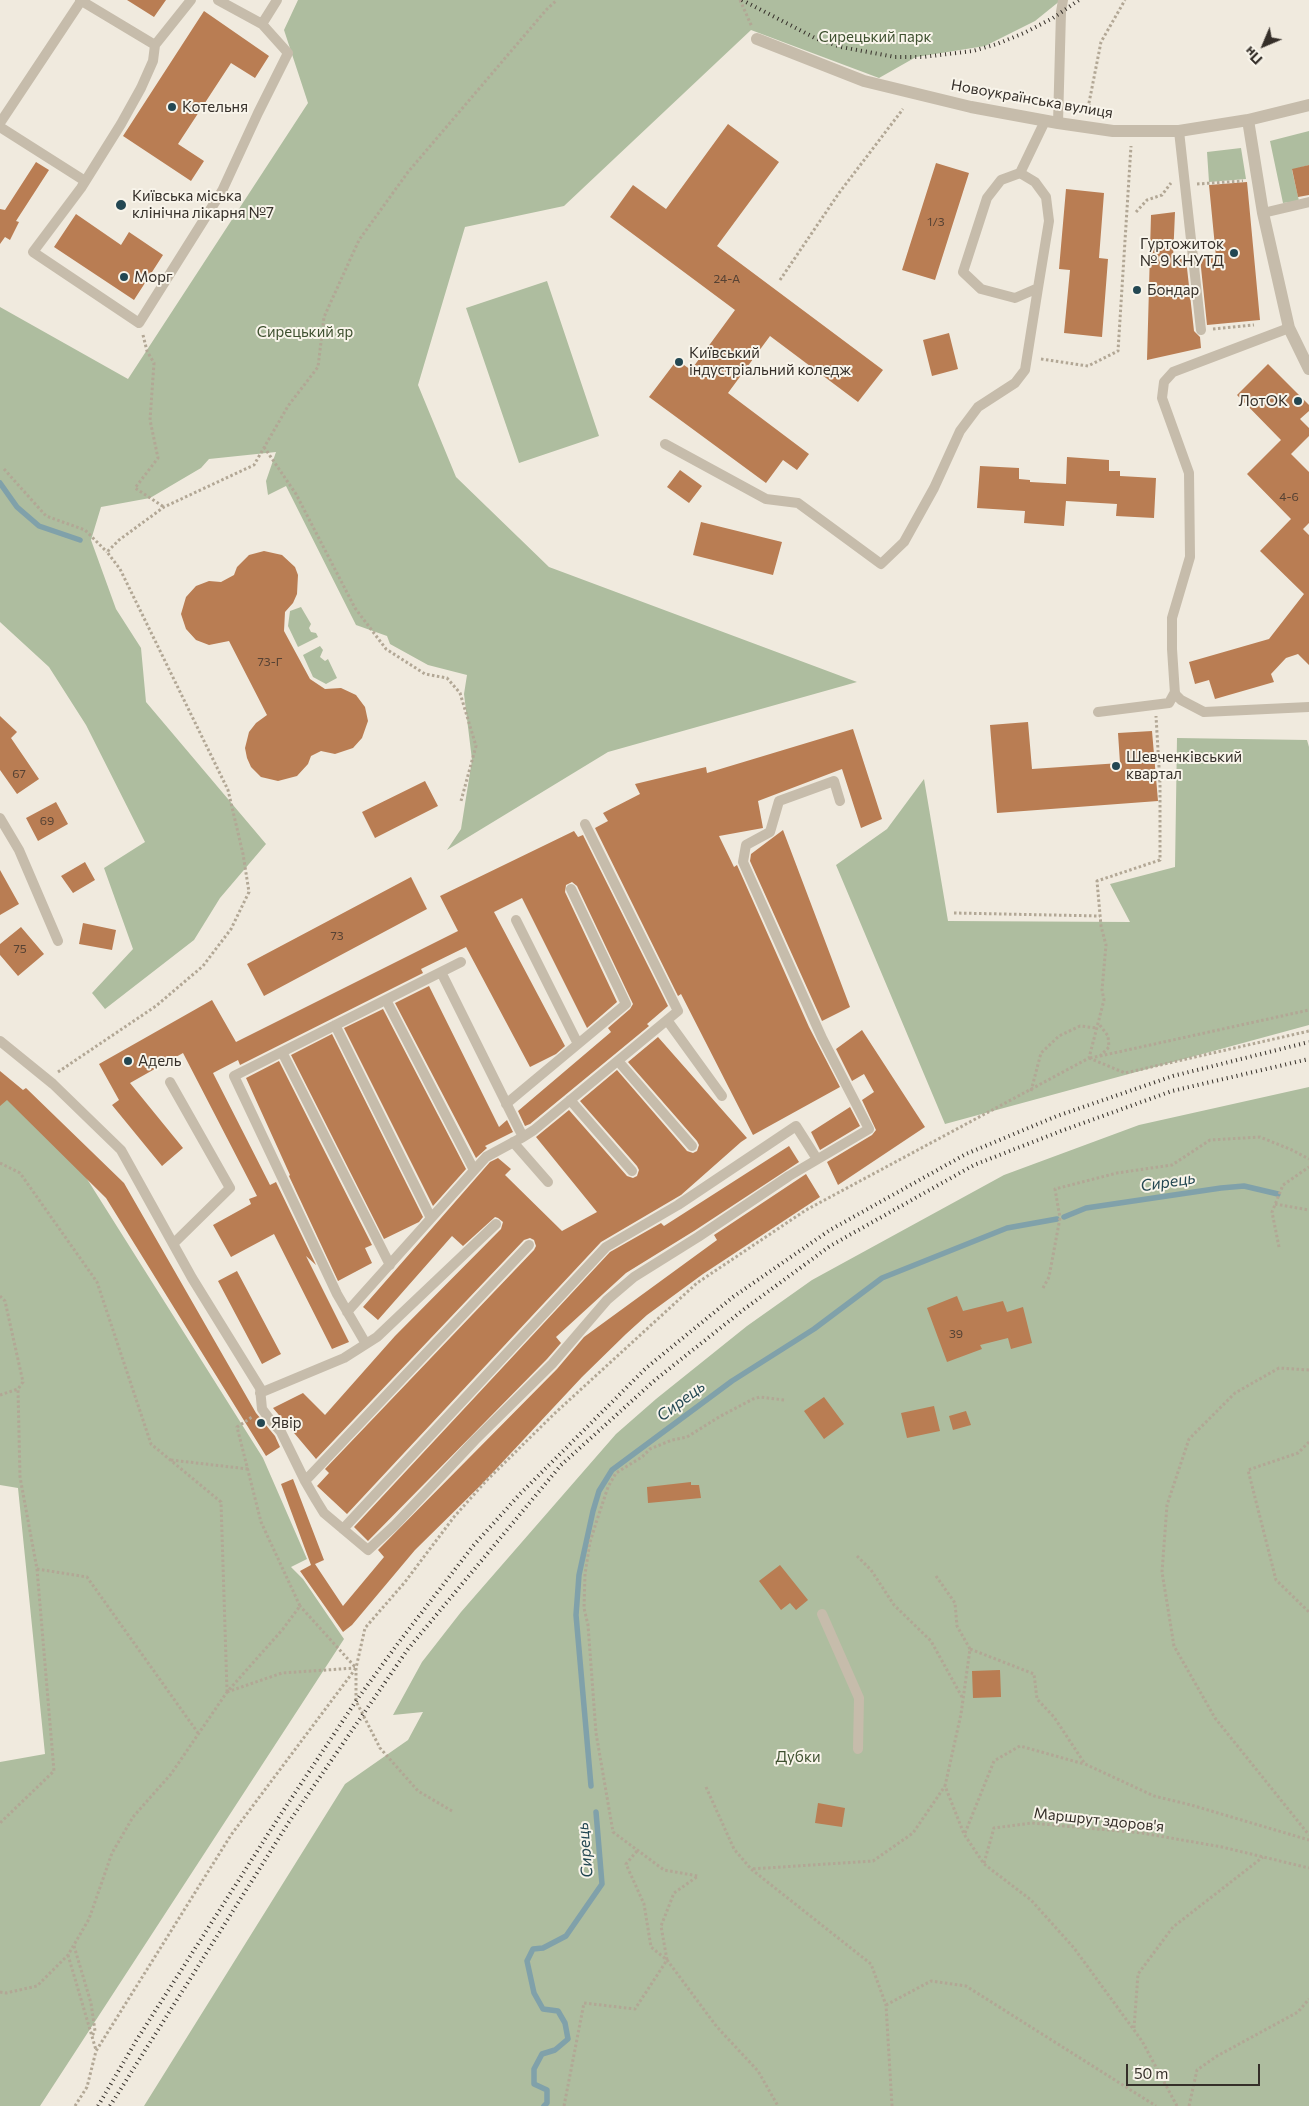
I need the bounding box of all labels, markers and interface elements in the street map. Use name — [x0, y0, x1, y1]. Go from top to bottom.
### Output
north arrow — [1239, 20, 1289, 70]
park label: Сирецький парк — [818, 28, 932, 46]
text: Пн — [1240, 43, 1266, 69]
street label: Новоукраїнська вулиця — [949, 76, 1115, 122]
place label: Котельня — [182, 98, 248, 116]
marker: Котельня — [166, 101, 178, 113]
place label: Київська міська клінічна лікарня №7 — [132, 187, 274, 222]
marker: Київська міська клінічна лікарня №7 — [114, 198, 128, 212]
house number: 1/3 — [927, 215, 945, 229]
place label: Гуртожиток № 9 КНУТД — [1140, 235, 1224, 270]
marker: Гуртожиток № 9 КНУТД — [1228, 247, 1240, 259]
place label: Морг — [134, 268, 173, 286]
marker: Морг — [118, 271, 130, 283]
house number: 24-А — [714, 272, 740, 286]
place label: Бондар — [1147, 281, 1199, 299]
marker: Бондар — [1131, 284, 1143, 296]
park label: Сирецький яр — [257, 323, 353, 341]
place label: Київський індустріальний коледж — [689, 344, 851, 379]
marker: Київський індустріальний коледж — [673, 356, 685, 368]
place label: ЛотОК — [1238, 392, 1288, 410]
marker: ЛотОК — [1292, 395, 1304, 407]
house number: 4-6 — [1279, 490, 1299, 504]
house number: 73-Г — [257, 655, 283, 669]
place label: Шевченківський квартал — [1126, 748, 1242, 783]
marker: Шевченківський квартал — [1110, 760, 1122, 772]
house number: 67 — [12, 767, 26, 781]
house number: 69 — [40, 814, 54, 828]
house number: 73 — [330, 929, 344, 943]
house number: 75 — [13, 942, 27, 956]
place label: Адель — [138, 1052, 181, 1070]
marker: Адель — [122, 1055, 134, 1067]
water label: Сирець — [1139, 1168, 1197, 1196]
house number: 39 — [949, 1327, 963, 1341]
water label: Сирець — [653, 1377, 709, 1425]
place label: Явір — [271, 1414, 302, 1432]
marker: Явір — [255, 1417, 267, 1429]
park label: Дубки — [775, 1748, 821, 1766]
street label: Маршрут здоров'я — [1033, 1804, 1165, 1836]
water label: Сирець — [573, 1822, 597, 1878]
scale bar — [1129, 2054, 1263, 2086]
text: 50 m — [1134, 2064, 1168, 2082]

